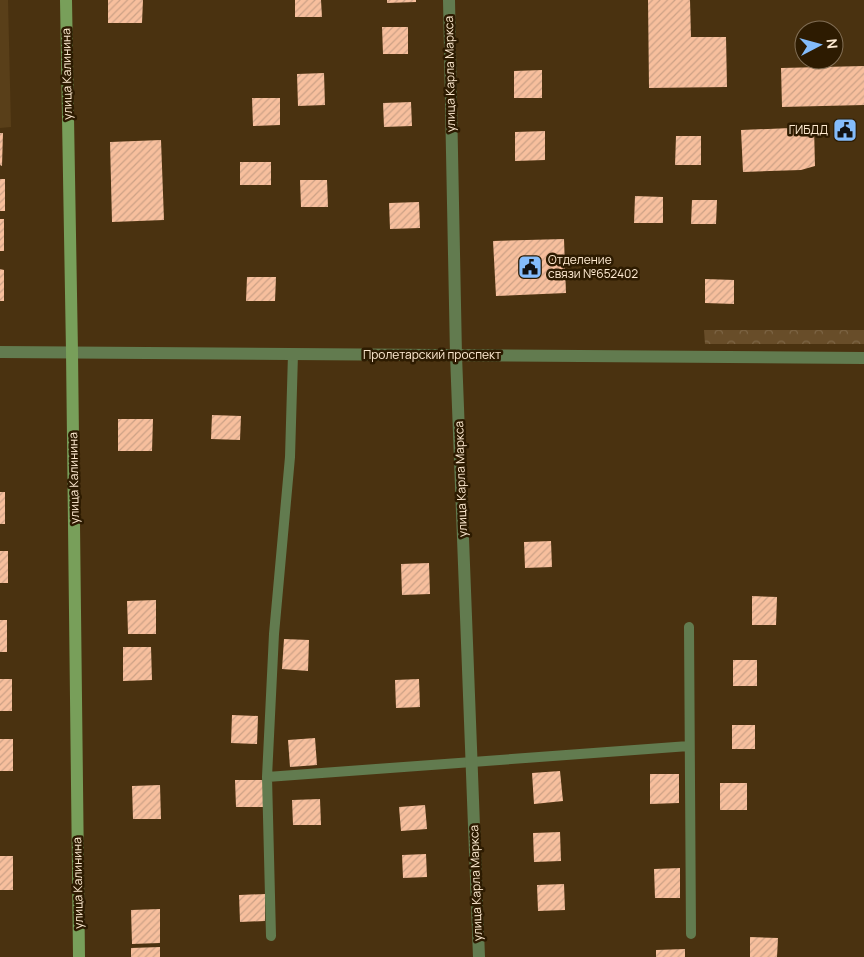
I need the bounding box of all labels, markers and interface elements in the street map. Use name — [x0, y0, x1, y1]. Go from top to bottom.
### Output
street label: улица Карла Маркса — [440, 16, 459, 132]
north arrow — [794, 20, 844, 70]
street label: улица Калинина — [57, 28, 76, 120]
text: N — [822, 38, 842, 50]
public building icon: ГИБДД — [832, 117, 858, 143]
place label: ГИБДД — [789, 121, 828, 138]
place label: Отделение связи №652402 — [548, 251, 638, 282]
public building icon: Отделение связи №652402 — [517, 254, 543, 280]
street label: Пролетарский проспект — [363, 346, 501, 363]
street label: улица Карла Маркса — [450, 421, 471, 537]
street label: улица Калинина — [64, 432, 83, 524]
street label: улица Карла Маркса — [465, 825, 486, 941]
street label: улица Калинина — [68, 837, 87, 929]

